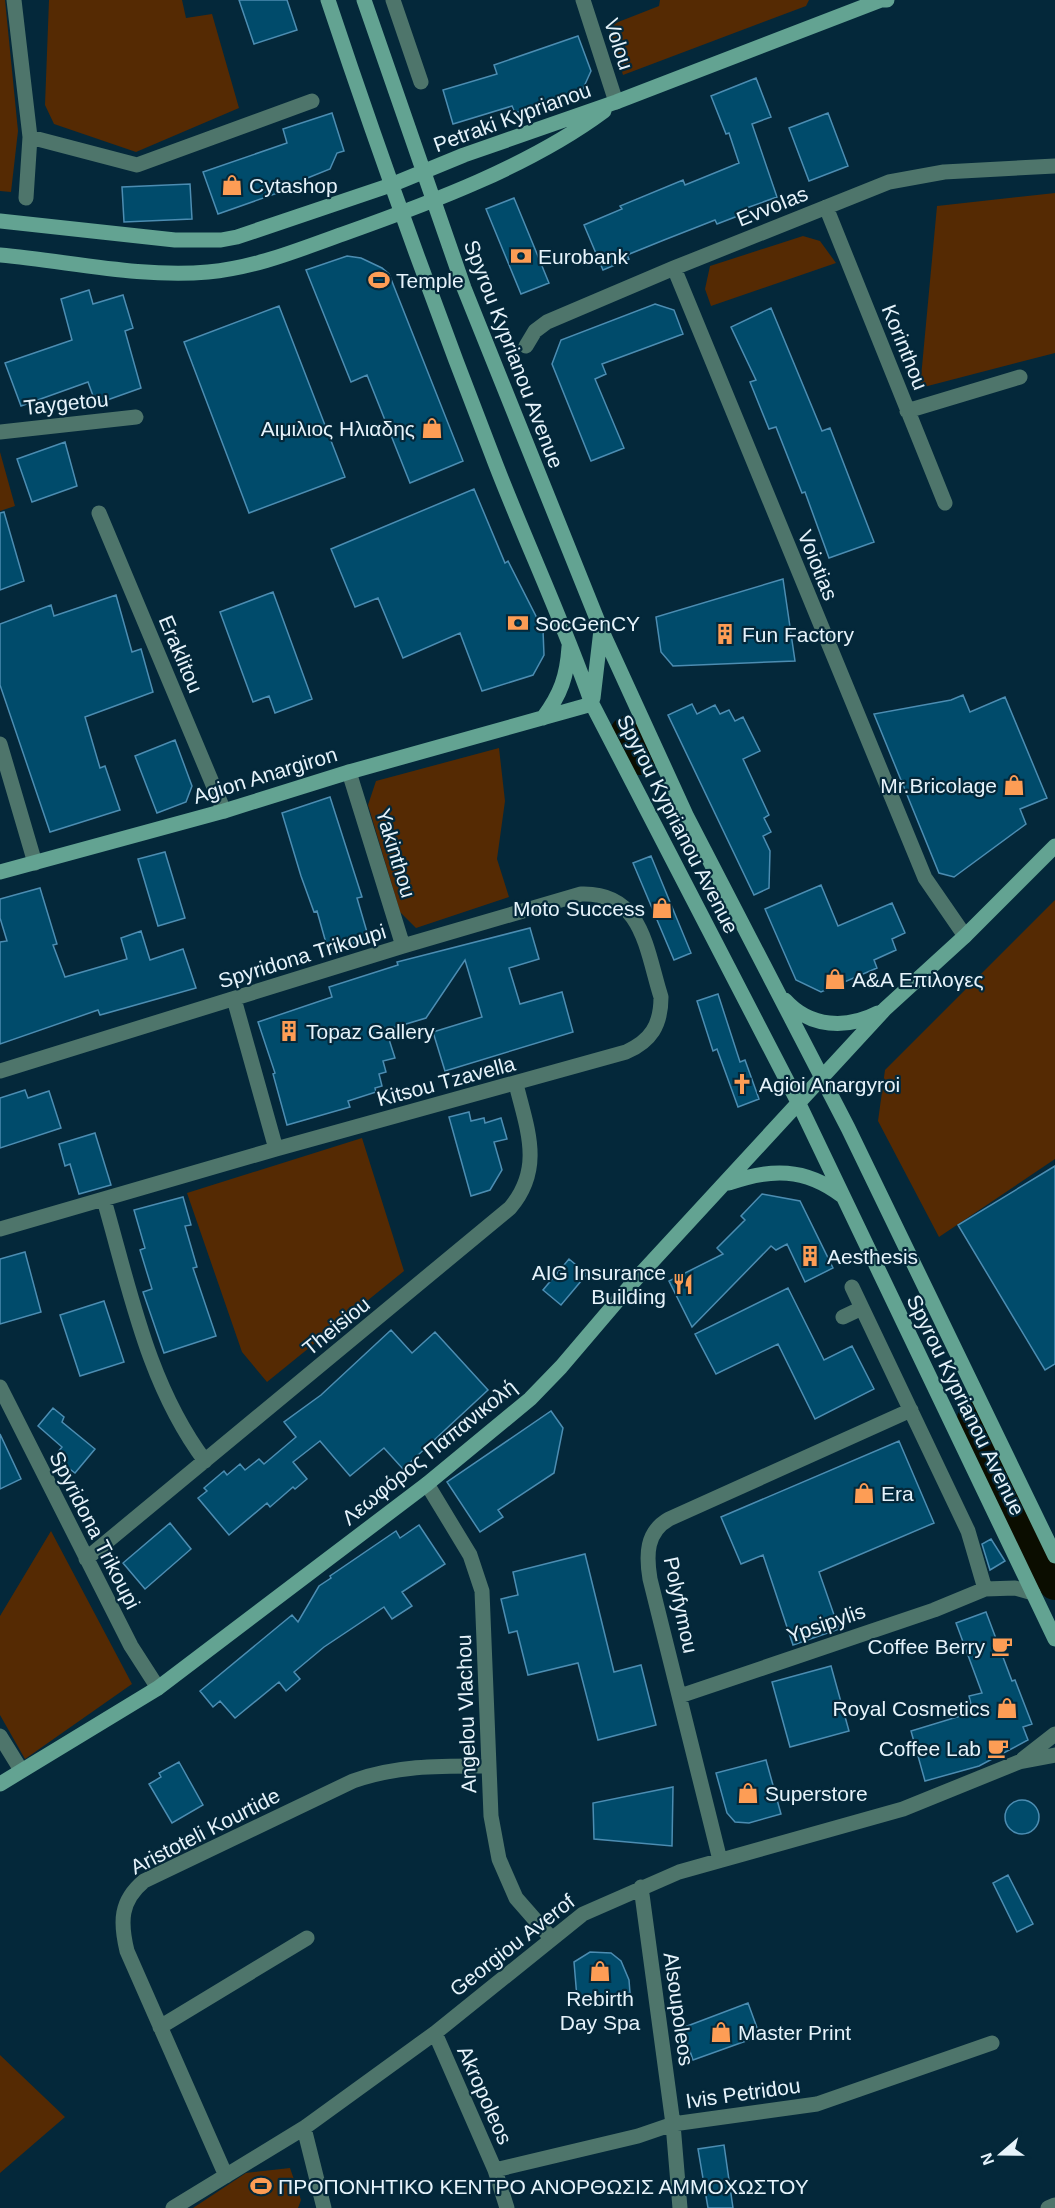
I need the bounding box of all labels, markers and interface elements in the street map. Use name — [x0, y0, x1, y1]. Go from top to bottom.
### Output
street label: Volou — [600, 15, 638, 73]
street label: Petraki Kyprianou — [430, 78, 594, 156]
shop icon: Cytashop — [220, 173, 244, 197]
place label: Cytashop — [249, 174, 338, 197]
street label: EvvoIas — [733, 181, 811, 231]
street label: Spyrou Kyprianou Avenue — [460, 237, 568, 471]
bank icon: Eurobank — [509, 244, 533, 268]
place label: Eurobank — [538, 245, 628, 268]
sports icon: Temple — [367, 268, 391, 292]
place label: Temple — [396, 269, 464, 292]
street label: Korinthou — [877, 301, 933, 393]
street label: Taygetou — [22, 387, 110, 419]
shop icon: Αιμιλιος Ηλιαδης — [420, 416, 444, 440]
place label: Αιμιλιος Ηλιαδης — [261, 417, 415, 440]
street label: Voiotias — [794, 527, 842, 603]
bank icon: SocGenCY — [506, 611, 530, 635]
street label: Eraklitou — [154, 612, 208, 696]
place label: SocGenCY — [535, 612, 640, 635]
building icon: Fun Factory — [713, 622, 737, 646]
place label: Fun Factory — [742, 623, 855, 646]
street label: Spyrou Kyprianou Avenue — [613, 711, 743, 937]
street label: Agion Anargiron — [190, 742, 340, 808]
shop icon: Mr.Bricolage — [1002, 773, 1026, 797]
place label: Mr.Bricolage — [880, 774, 997, 797]
street label: Yakinthou — [372, 806, 420, 900]
shop icon: Moto Success — [650, 896, 674, 920]
place label: Moto Success — [513, 897, 645, 920]
street label: Spyridona Trikoupi — [215, 920, 389, 992]
shop icon: Α&Α Επιλογες — [823, 967, 847, 991]
place label: Α&Α Επιλογες — [852, 968, 984, 991]
building icon: Topaz Gallery — [277, 1019, 301, 1043]
place label: Topaz Gallery — [306, 1020, 435, 1043]
street label: Kitsou Tzavella — [374, 1051, 518, 1110]
church icon: Agioi Anargyroi — [730, 1072, 754, 1096]
place label: Agioi Anargyroi — [759, 1073, 900, 1096]
building icon: Aesthesis — [798, 1244, 822, 1268]
place label: Aesthesis — [827, 1245, 918, 1268]
place label: AIG Insurance Building — [532, 1261, 666, 1308]
restaurant icon: AIG Insurance Building — [671, 1272, 695, 1296]
street label: Spyrou Kyprianou Avenue — [903, 1291, 1029, 1519]
street label: Theisiou — [298, 1292, 374, 1360]
street label: Λεωφόρος Παπανικολή — [337, 1375, 521, 1529]
street label: Spyridona Trikoupi — [45, 1447, 145, 1613]
shop icon: Era — [852, 1481, 876, 1505]
place label: Era — [881, 1482, 914, 1505]
street label: Polyfymou — [660, 1555, 702, 1655]
street label: Ypsipylis — [784, 1599, 868, 1647]
street label: Angelou Vlachou — [452, 1634, 480, 1794]
cafe icon: Coffee Berry — [990, 1634, 1014, 1658]
place label: Coffee Berry — [868, 1635, 985, 1658]
shop icon: Royal Cosmetics — [995, 1696, 1019, 1720]
place label: Royal Cosmetics — [832, 1697, 990, 1720]
cafe icon: Coffee Lab — [986, 1736, 1010, 1760]
place label: Coffee Lab — [879, 1737, 981, 1760]
shop icon: Superstore — [736, 1781, 760, 1805]
place label: Superstore — [765, 1782, 868, 1805]
street label: Aristoteli Kourtide — [126, 1783, 284, 1879]
street label: Georgiou Averof — [445, 1889, 579, 2001]
street label: Alsoupoleos — [660, 1951, 698, 2067]
shop icon: Rebirth Day Spa — [588, 1959, 612, 1983]
place label: Rebirth Day Spa — [560, 1987, 641, 2034]
shop icon: Master Print — [709, 2020, 733, 2044]
place label: Master Print — [738, 2021, 851, 2044]
street label: Akropoleos — [453, 2042, 517, 2148]
street label: Ivis Petridou — [684, 2074, 802, 2112]
north arrow — [971, 2124, 1031, 2184]
text: N — [977, 2151, 997, 2167]
sports icon: ΠΡΟΠΟΝΗΤΙΚΟ ΚΕΝΤΡΟ ΑΝΟΡΘΩΣΙΣ ΑΜΜΟΧΩΣΤΟΥ — [249, 2174, 273, 2198]
place label: ΠΡΟΠΟΝΗΤΙΚΟ ΚΕΝΤΡΟ ΑΝΟΡΘΩΣΙΣ ΑΜΜΟΧΩΣΤΟΥ — [278, 2175, 809, 2198]

